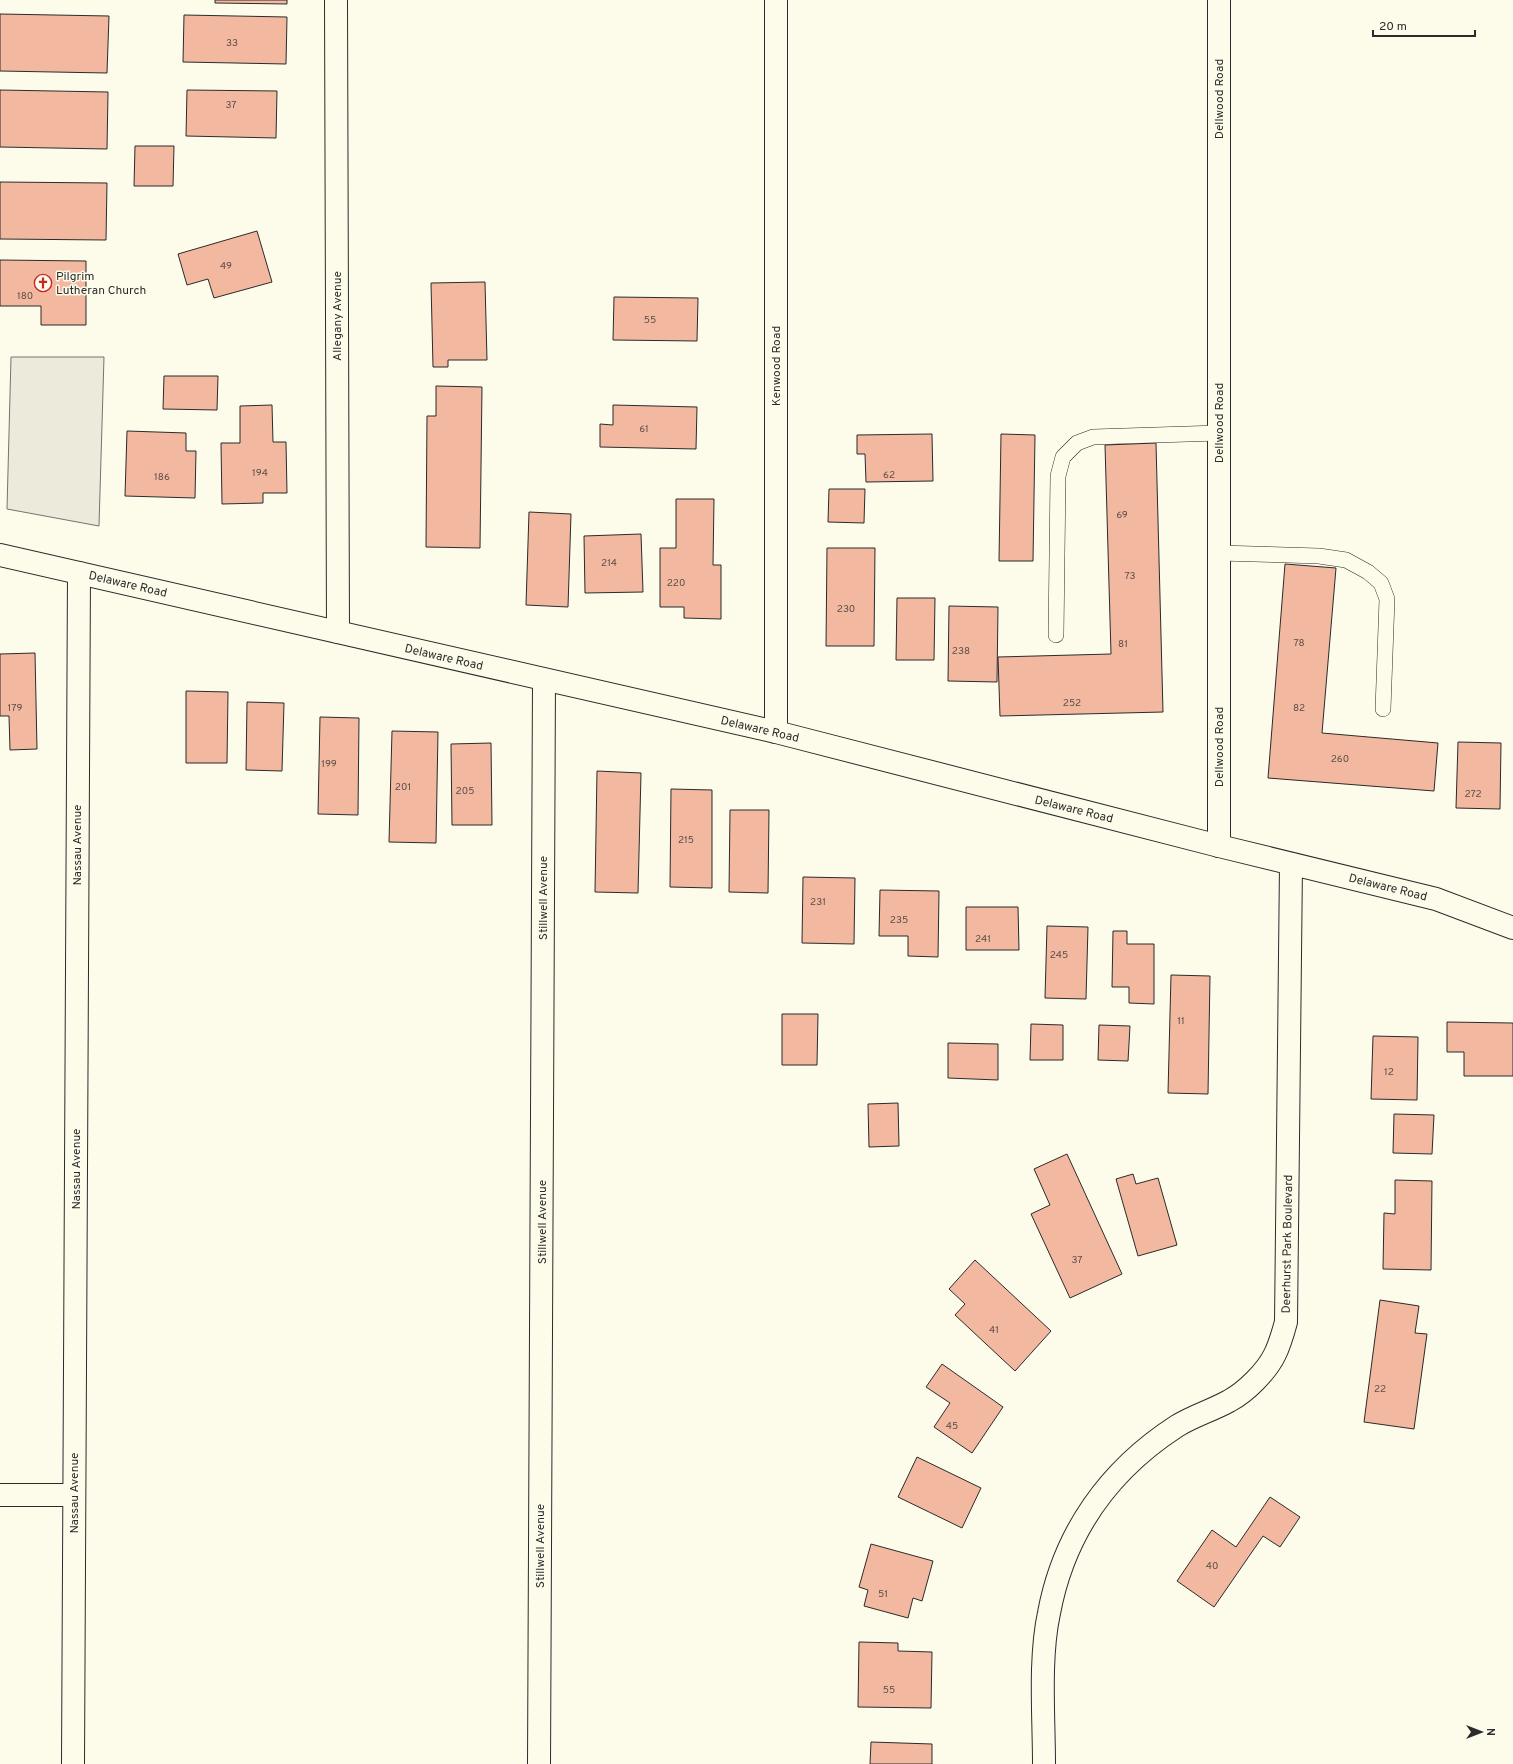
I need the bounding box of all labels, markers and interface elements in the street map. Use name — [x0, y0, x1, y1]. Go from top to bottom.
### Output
scale bar — [1373, 12, 1475, 38]
text: 20 m — [1379, 19, 1407, 35]
house number: 33 — [226, 37, 238, 50]
street label: Dellwood Road — [1212, 59, 1228, 139]
house number: 37 — [225, 99, 237, 112]
house number: 49 — [220, 260, 232, 273]
place label: Pilgrim Lutheran Church — [56, 269, 146, 299]
street label: Allegany Avenue — [330, 271, 346, 361]
church icon: Pilgrim Lutheran Church — [33, 273, 53, 293]
house number: 180 — [17, 290, 33, 303]
house number: 55 — [644, 314, 656, 327]
street label: Kenwood Road — [769, 326, 785, 406]
street label: Dellwood Road — [1212, 383, 1228, 463]
house number: 61 — [639, 423, 649, 436]
house number: 194 — [252, 467, 268, 480]
house number: 62 — [883, 469, 895, 482]
house number: 186 — [154, 471, 170, 484]
house number: 69 — [1116, 509, 1128, 522]
house number: 214 — [601, 557, 617, 570]
street label: Delaware Road — [87, 568, 169, 602]
house number: 73 — [1124, 570, 1136, 583]
house number: 220 — [667, 577, 685, 590]
house number: 230 — [837, 603, 855, 616]
house number: 78 — [1293, 637, 1305, 650]
house number: 81 — [1118, 638, 1128, 651]
street label: Delaware Road — [403, 641, 485, 675]
house number: 238 — [952, 645, 970, 658]
house number: 252 — [1063, 697, 1081, 710]
house number: 179 — [8, 702, 22, 715]
house number: 82 — [1293, 702, 1305, 715]
street label: Dellwood Road — [1212, 707, 1228, 787]
street label: Delaware Road — [719, 713, 801, 747]
house number: 260 — [1331, 753, 1349, 766]
house number: 199 — [321, 758, 337, 771]
house number: 201 — [395, 781, 411, 794]
house number: 205 — [456, 785, 474, 798]
house number: 272 — [1464, 788, 1482, 801]
street label: Delaware Road — [1033, 793, 1115, 827]
street label: Nassau Avenue — [70, 804, 86, 886]
house number: 215 — [678, 834, 694, 847]
street label: Stillwell Avenue — [536, 856, 552, 940]
street label: Delaware Road — [1347, 871, 1429, 905]
house number: 231 — [810, 896, 826, 909]
house number: 235 — [890, 914, 908, 927]
house number: 241 — [975, 933, 991, 946]
house number: 245 — [1050, 949, 1068, 962]
house number: 11 — [1177, 1015, 1185, 1028]
house number: 12 — [1384, 1066, 1394, 1079]
street label: Nassau Avenue — [69, 1128, 85, 1210]
street label: Deerhurst Park Boulevard — [1279, 1174, 1297, 1314]
street label: Stillwell Avenue — [535, 1180, 551, 1264]
house number: 37 — [1071, 1254, 1083, 1267]
house number: 41 — [989, 1324, 999, 1337]
house number: 22 — [1374, 1383, 1386, 1396]
house number: 45 — [946, 1420, 958, 1433]
street label: Nassau Avenue — [67, 1452, 83, 1534]
street label: Stillwell Avenue — [533, 1504, 549, 1588]
house number: 40 — [1206, 1560, 1218, 1573]
house number: 51 — [878, 1588, 888, 1601]
house number: 55 — [883, 1684, 895, 1697]
north arrow — [1461, 1712, 1501, 1752]
text: N — [1483, 1728, 1497, 1736]

